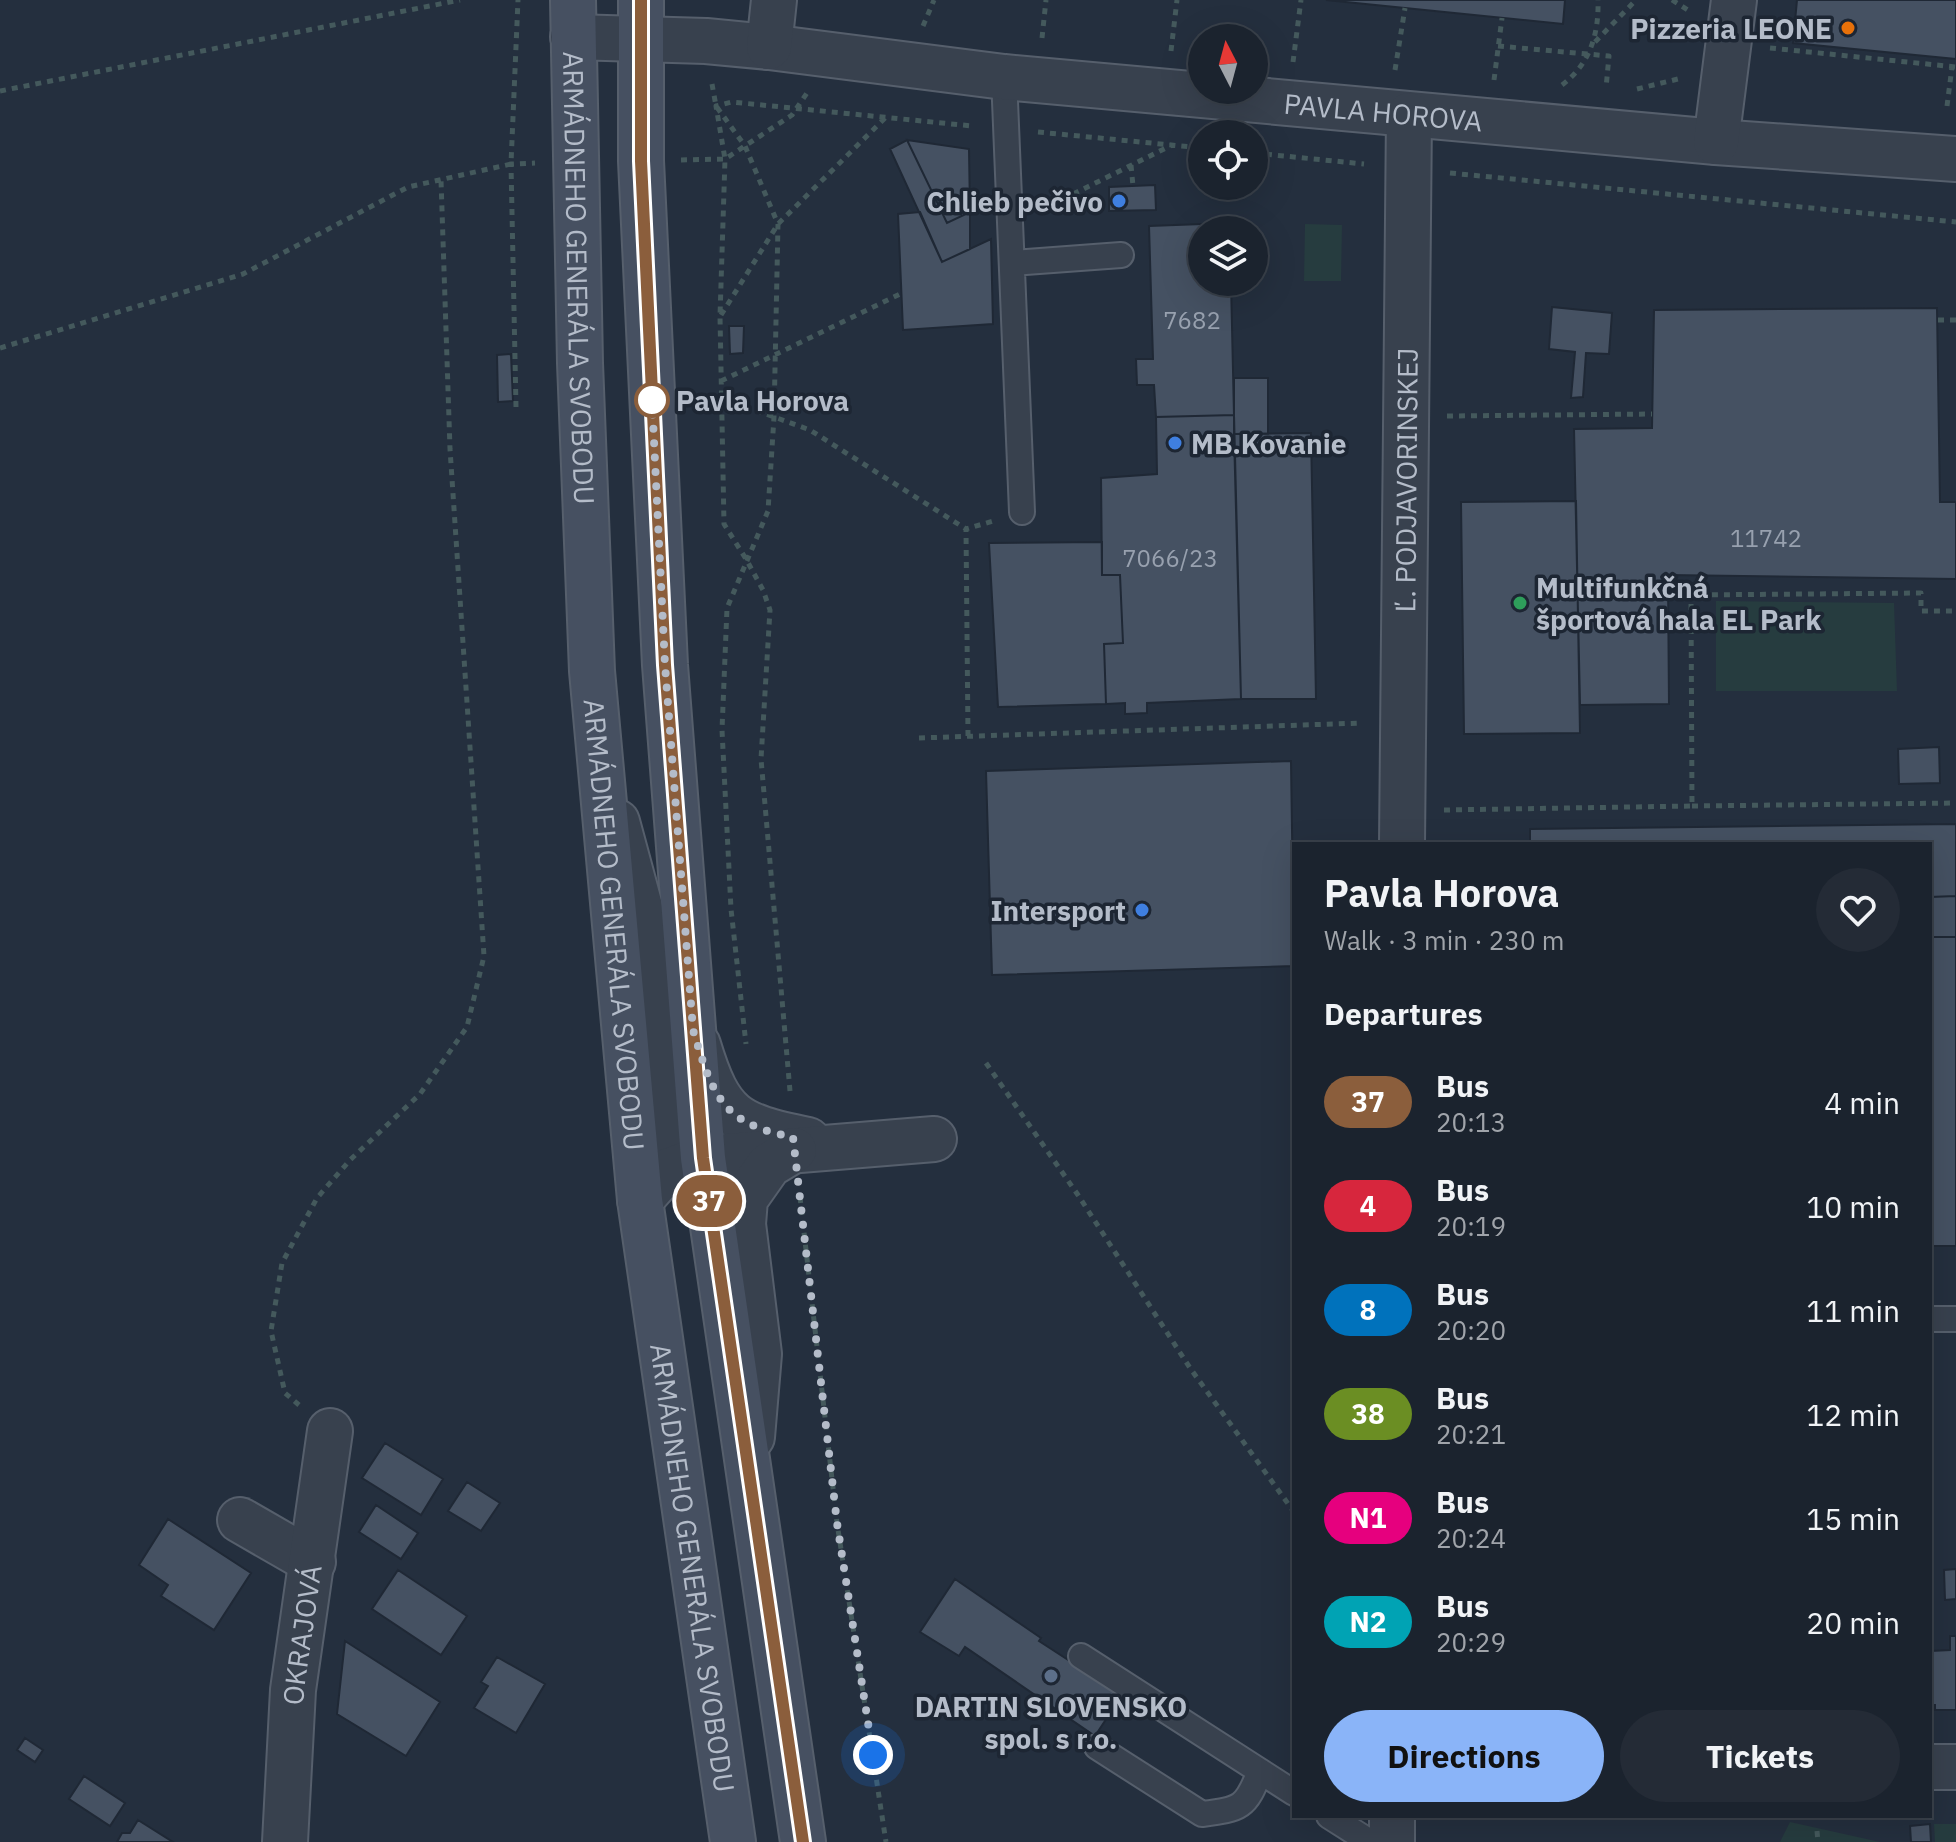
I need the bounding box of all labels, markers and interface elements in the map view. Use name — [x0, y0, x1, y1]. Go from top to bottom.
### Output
place label: Pizzeria LEONE — [1630, 10, 1832, 47]
marker: Pizzeria LEONE — [1839, 19, 1857, 37]
north arrow — [1188, 24, 1268, 104]
map controls — [1188, 24, 1268, 296]
street label: ARMÁDNEHO GENERÁLA SVOBODU — [555, 51, 604, 505]
street label: PAVLA HOROVA — [1282, 84, 1484, 139]
button: locate — [1188, 120, 1268, 200]
place label: Chlieb pečivo — [926, 183, 1103, 220]
marker: Chlieb pečivo — [1110, 192, 1128, 210]
button: layers — [1188, 216, 1268, 296]
house number: 7682 — [1163, 304, 1221, 336]
street label: Ľ. PODJAVORINSKEJ — [1386, 347, 1425, 613]
place label: Pavla Horova — [676, 382, 849, 419]
marker: Pavla Horova — [635, 383, 669, 417]
place label: MB.Kovanie — [1191, 425, 1346, 462]
marker: MB.Kovanie — [1166, 434, 1184, 452]
house number: 11742 — [1730, 522, 1802, 554]
house number: 7066/23 — [1122, 542, 1218, 574]
place label: Multifunkčná športová hala EL Park — [1536, 569, 1822, 638]
marker: Multifunkčná športová hala EL Park — [1511, 594, 1529, 612]
street label: ARMÁDNEHO GENERÁLA SVOBODU — [576, 697, 654, 1152]
text: Pavla Horova — [1324, 868, 1559, 917]
button: heart — [1816, 868, 1900, 952]
place label: Intersport — [990, 892, 1126, 929]
marker: Intersport — [1133, 901, 1151, 919]
text: Walk · 3 min · 230 m — [1324, 923, 1564, 957]
text: Departures — [1324, 994, 1483, 1033]
text: Bus — [1436, 1066, 1489, 1105]
text: 37 — [1351, 1083, 1385, 1120]
text: 4 min — [1824, 1083, 1900, 1122]
text: 20:13 — [1436, 1105, 1506, 1139]
text: Bus — [1436, 1170, 1489, 1209]
line badge: 37 — [673, 1175, 745, 1227]
text: 37 — [692, 1182, 726, 1219]
text: 4 — [1360, 1187, 1376, 1224]
text: 10 min — [1806, 1187, 1900, 1226]
text: 20:19 — [1436, 1209, 1506, 1243]
text: Bus — [1436, 1274, 1489, 1313]
text: 8 — [1360, 1291, 1376, 1328]
text: 11 min — [1806, 1291, 1900, 1330]
text: 20:20 — [1436, 1313, 1506, 1347]
street label: ARMÁDNEHO GENERÁLA SVOBODU — [642, 1341, 744, 1795]
text: Bus — [1436, 1378, 1489, 1417]
text: 38 — [1351, 1395, 1385, 1432]
text: 12 min — [1806, 1395, 1900, 1434]
text: 20:21 — [1436, 1417, 1506, 1451]
text: Bus — [1436, 1482, 1489, 1521]
text: N1 — [1349, 1499, 1387, 1536]
text: 15 min — [1806, 1499, 1900, 1538]
text: 20:24 — [1436, 1521, 1506, 1555]
street label: OKRAJOVÁ — [274, 1562, 329, 1706]
text: Bus — [1436, 1586, 1489, 1625]
text: N2 — [1349, 1603, 1387, 1640]
text: 20 min — [1806, 1603, 1900, 1642]
text: 20:29 — [1436, 1625, 1506, 1659]
marker: DARTIN SLOVENSKO spol. s r.o. — [1042, 1667, 1060, 1685]
place label: DARTIN SLOVENSKO spol. s r.o. — [915, 1688, 1187, 1757]
button: Directions — [1324, 1710, 1604, 1802]
button: Tickets — [1620, 1710, 1900, 1802]
your location — [853, 1735, 893, 1775]

